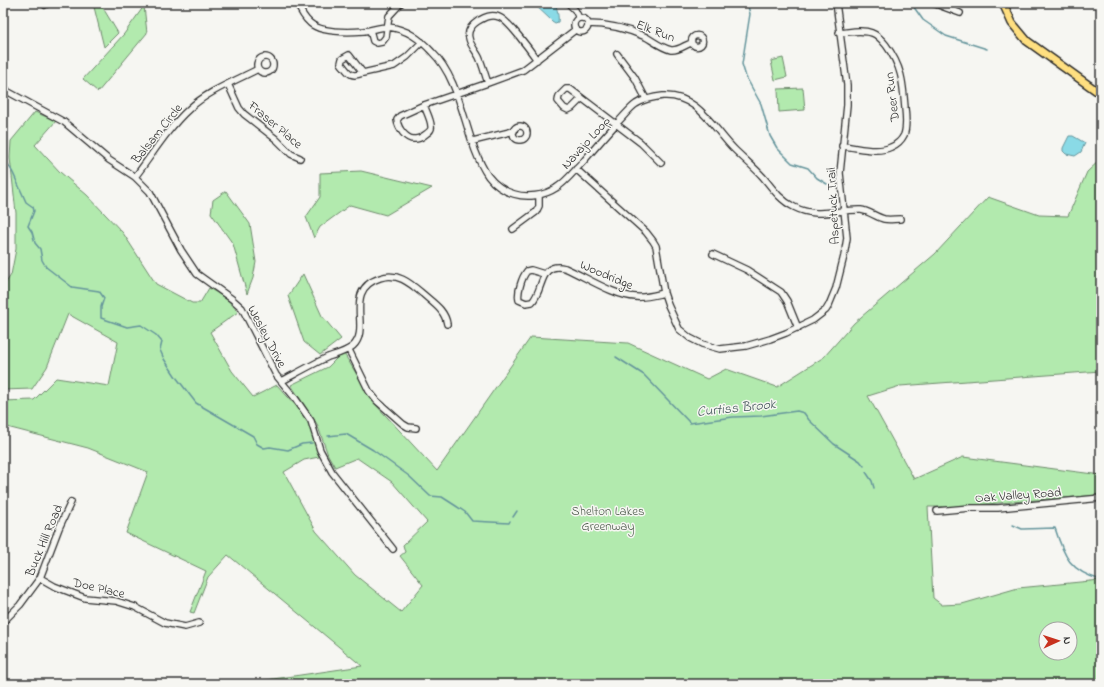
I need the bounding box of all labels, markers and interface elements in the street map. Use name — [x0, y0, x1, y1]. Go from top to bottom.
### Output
street label: Elk Run — [633, 15, 678, 47]
street label: Deer Run — [880, 71, 905, 124]
street label: Fraser Place — [243, 96, 306, 154]
street label: Balsam Circle — [126, 100, 187, 169]
street label: Navajo Loop — [557, 112, 615, 174]
street label: Aspetuck Trail — [822, 167, 845, 245]
street label: Woodridge — [576, 256, 636, 296]
street label: Wesley Drive — [241, 302, 291, 372]
water label: Curtiss Brook — [696, 394, 777, 423]
street label: Oak Valley Road — [974, 483, 1063, 509]
street label: Buck Hill Road — [20, 501, 68, 580]
park label: Shelton Lakes Greenway — [571, 502, 645, 537]
street label: Doe Place — [70, 573, 127, 604]
north arrow — [1038, 621, 1078, 661]
text: N — [1059, 636, 1075, 645]

